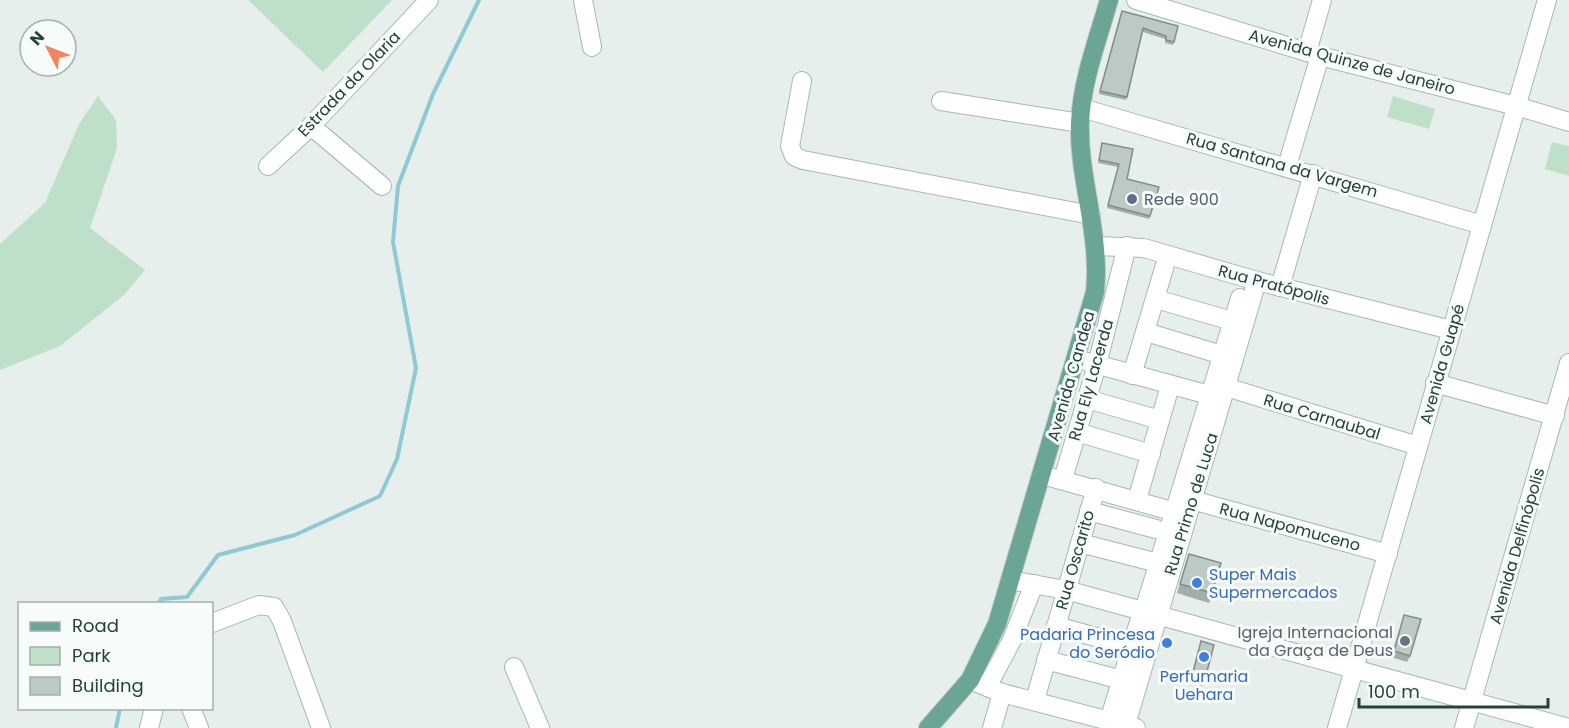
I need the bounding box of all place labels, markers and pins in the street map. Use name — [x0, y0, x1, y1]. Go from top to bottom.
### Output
place label: Rede 900 — [1144, 188, 1219, 211]
marker: Rede 900 — [1125, 192, 1139, 206]
place label: Super Mais Supermercados — [1209, 563, 1338, 604]
marker: Super Mais Supermercados — [1190, 576, 1204, 590]
place label: Igreja Internacional da Graça de Deus — [1237, 621, 1393, 662]
place label: Padaria Princesa do Seródio — [1020, 623, 1155, 664]
marker: Igreja Internacional da Graça de Deus — [1398, 634, 1412, 648]
marker: Padaria Princesa do Seródio — [1160, 636, 1174, 650]
marker: Perfumaria Uehara — [1197, 650, 1211, 664]
place label: Perfumaria Uehara — [1160, 665, 1248, 706]

